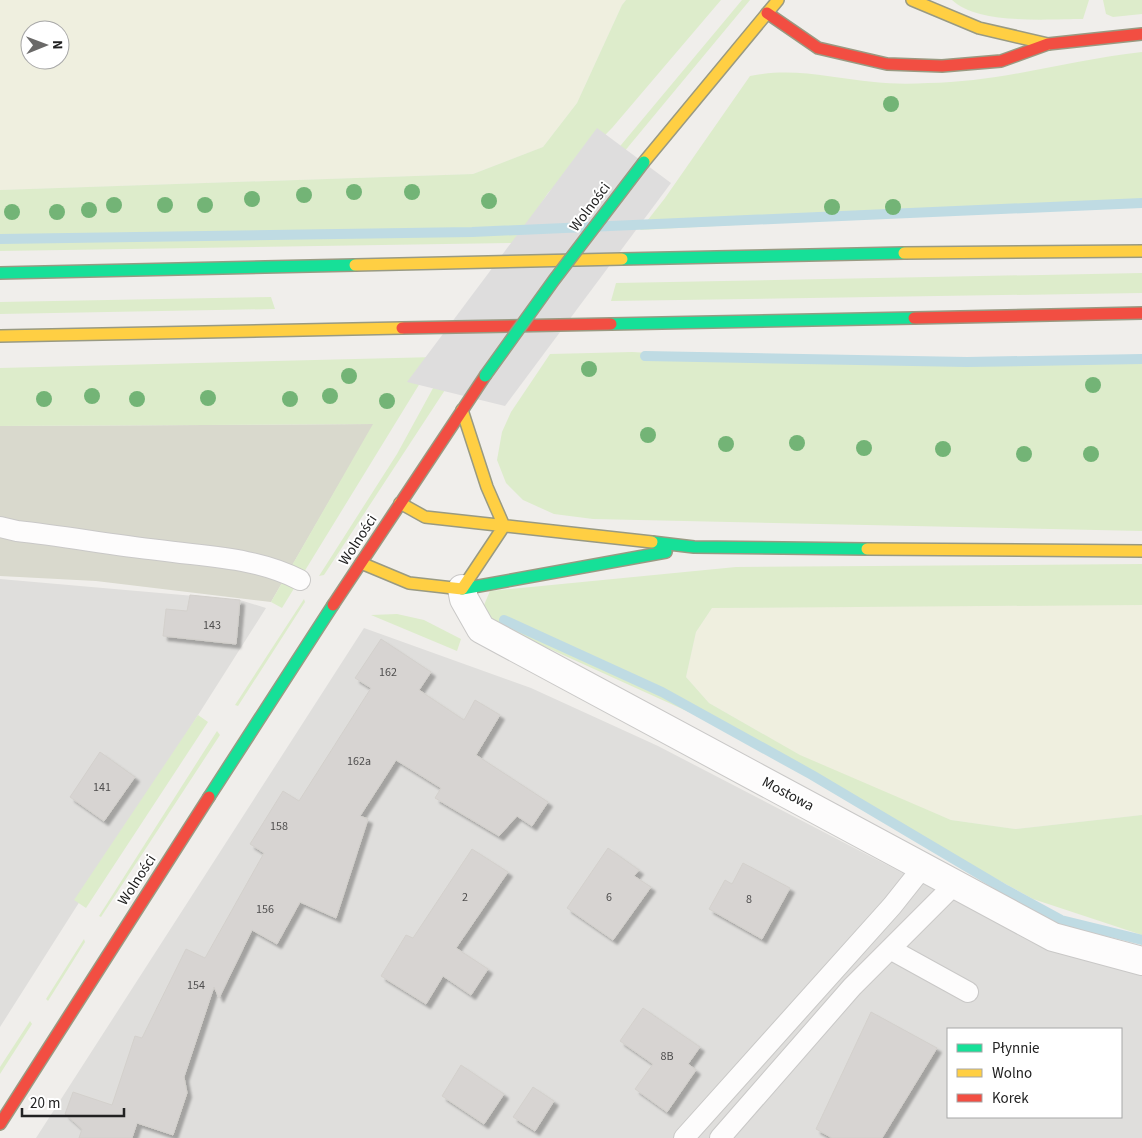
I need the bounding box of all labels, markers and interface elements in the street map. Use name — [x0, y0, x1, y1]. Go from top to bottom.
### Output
north arrow — [20, 20, 70, 70]
text: N — [47, 40, 67, 50]
street label: Wolności — [565, 178, 615, 236]
street label: Wolności — [334, 510, 382, 570]
house number: 143 — [203, 617, 221, 634]
house number: 162 — [379, 664, 397, 681]
house number: 162a — [347, 753, 371, 770]
street label: Mostowa — [758, 772, 818, 816]
house number: 141 — [93, 779, 111, 796]
house number: 158 — [270, 818, 288, 835]
street label: Wolności — [113, 850, 161, 910]
house number: 2 — [462, 889, 468, 906]
house number: 6 — [606, 889, 612, 906]
house number: 8 — [746, 891, 752, 908]
house number: 156 — [256, 901, 274, 918]
house number: 154 — [187, 977, 205, 994]
legend — [947, 1028, 1122, 1118]
text: Płynnie — [992, 1038, 1040, 1059]
house number: 8B — [660, 1048, 674, 1065]
text: Wolno — [992, 1063, 1032, 1084]
scale bar — [22, 1086, 125, 1118]
text: Korek — [992, 1088, 1029, 1109]
text: 20 m — [30, 1093, 60, 1114]

